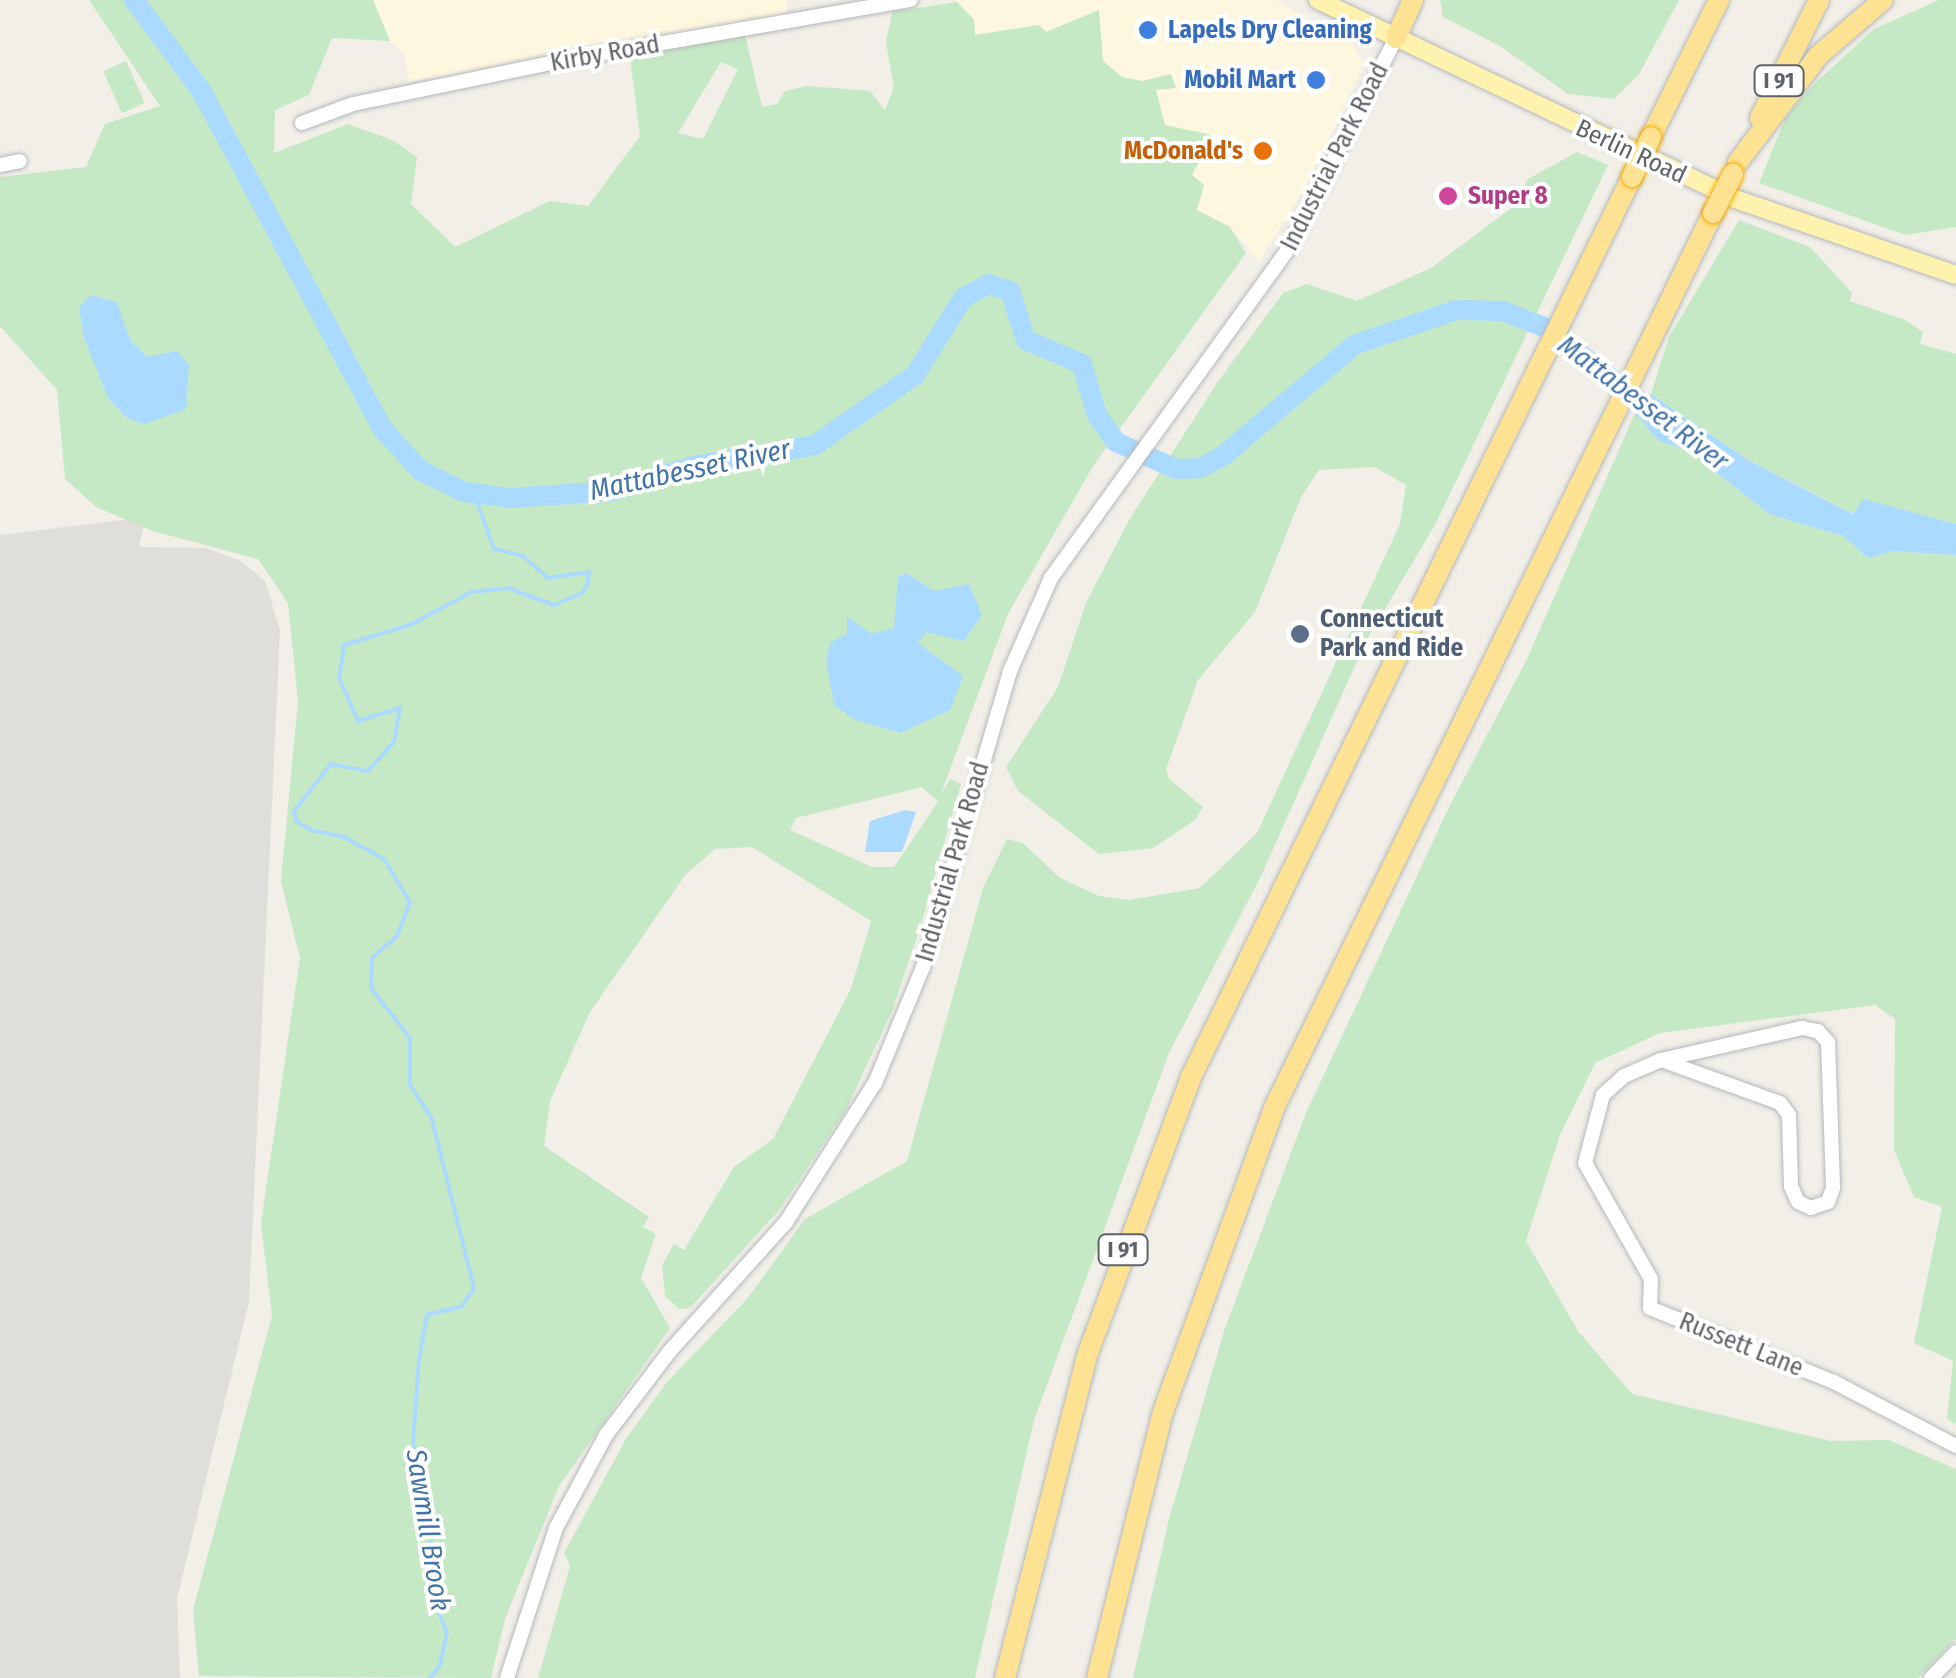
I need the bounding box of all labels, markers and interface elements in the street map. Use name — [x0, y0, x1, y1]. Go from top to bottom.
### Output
place label: Lapels Dry Cleaning — [1168, 15, 1372, 45]
marker: Lapels Dry Cleaning — [1137, 19, 1159, 41]
street label: Kirby Road — [548, 30, 662, 78]
street label: Industrial Park Road — [1275, 58, 1395, 256]
road number: I 91 — [1752, 64, 1806, 98]
place label: Mobil Mart — [1184, 65, 1296, 95]
marker: Mobil Mart — [1305, 69, 1327, 91]
street label: Berlin Road — [1571, 113, 1691, 191]
place label: McDonald's — [1124, 136, 1243, 166]
marker: McDonald's — [1252, 140, 1274, 162]
place label: Super 8 — [1468, 181, 1548, 211]
marker: Super 8 — [1437, 185, 1459, 207]
water label: Mattabesset River — [1551, 328, 1735, 478]
water label: Mattabesset River — [587, 432, 793, 508]
place label: Connecticut Park and Ride — [1320, 605, 1463, 664]
marker: Connecticut Park and Ride — [1289, 623, 1311, 645]
street label: Industrial Park Road — [910, 759, 996, 965]
road number: I 91 — [1096, 1233, 1150, 1267]
street label: Russett Lane — [1675, 1307, 1807, 1383]
water label: Sawmill Brook — [399, 1447, 457, 1613]

